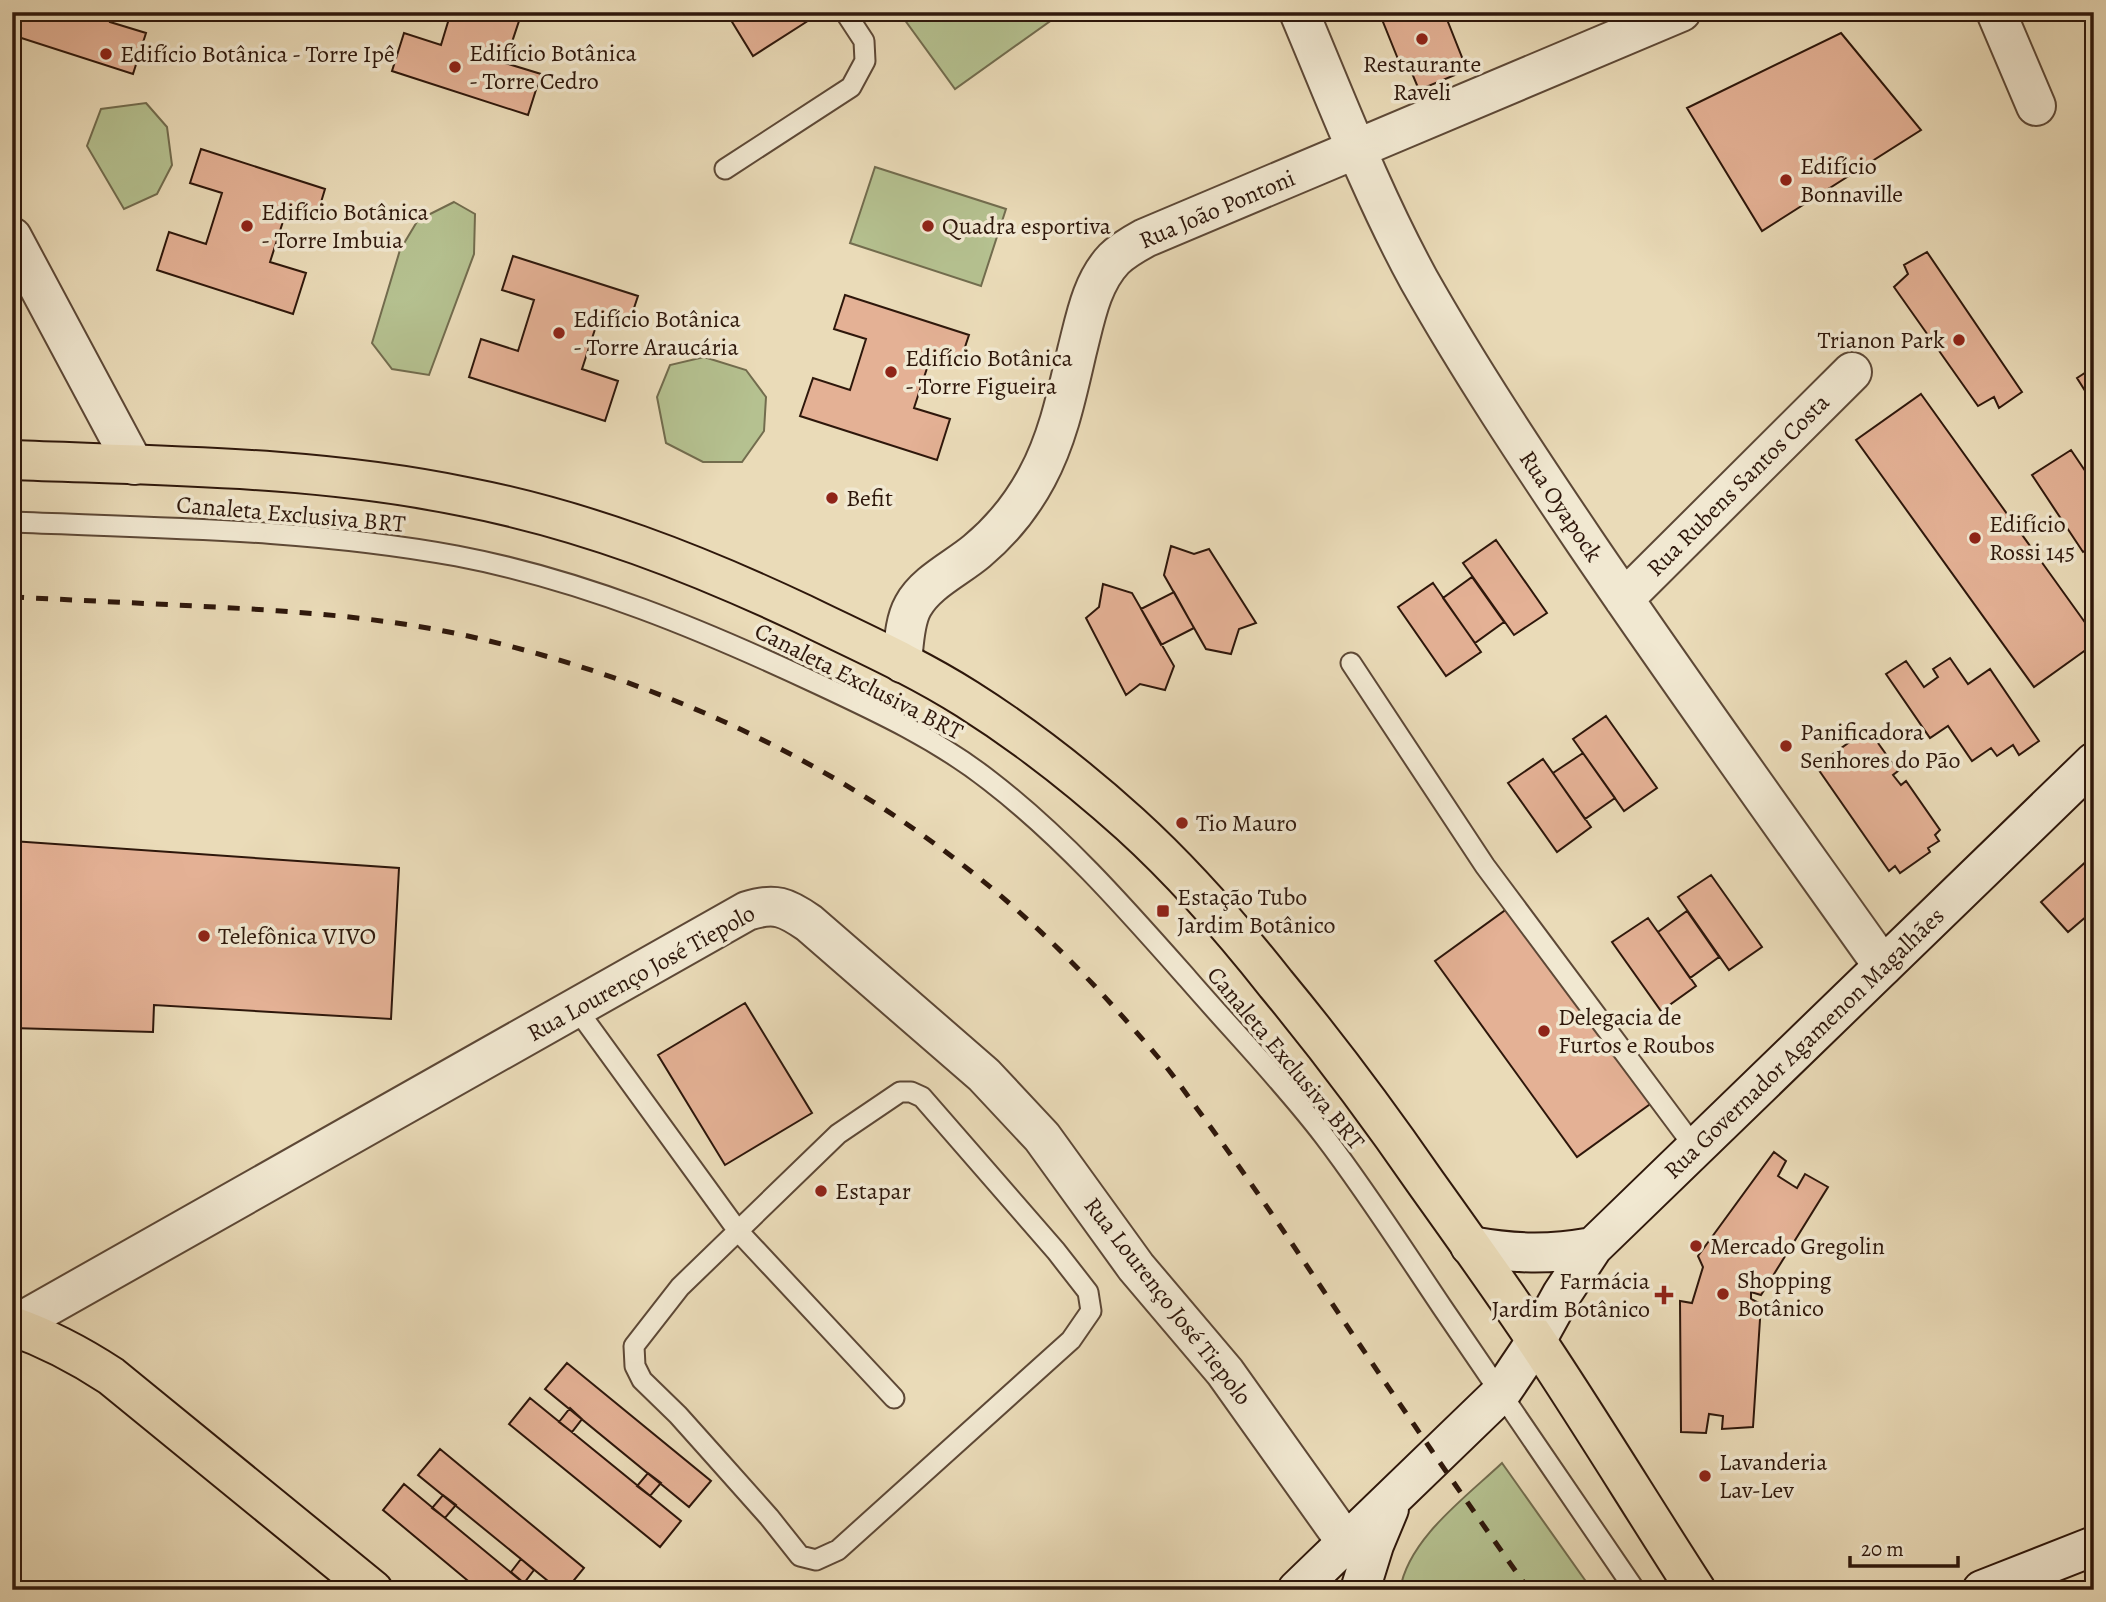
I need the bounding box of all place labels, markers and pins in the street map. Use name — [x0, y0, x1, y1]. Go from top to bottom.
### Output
marker: Restaurante Raveli — [1414, 31, 1430, 47]
place label: Edifício Botânica - Torre Cedro — [469, 37, 638, 97]
place label: Edifício Botânica - Torre Ipê — [120, 38, 395, 70]
marker: Edifício Botânica - Torre Ipê — [98, 46, 114, 62]
place label: Restaurante Raveli — [1363, 48, 1481, 108]
marker: Edifício Botânica - Torre Cedro — [447, 59, 463, 75]
place label: Edifício Bonnaville — [1800, 150, 1903, 210]
marker: Edifício Bonnaville — [1778, 172, 1794, 188]
place label: Edifício Botânica - Torre Imbuia — [261, 196, 430, 256]
place label: Quadra esportiva — [942, 210, 1112, 242]
marker: Edifício Botânica - Torre Imbuia — [239, 218, 255, 234]
marker: Quadra esportiva — [920, 218, 936, 234]
place label: Edifício Botânica - Torre Araucária — [573, 303, 742, 363]
place label: Trianon Park — [1817, 324, 1945, 356]
marker: Edifício Botânica - Torre Araucária — [551, 325, 567, 341]
marker: Trianon Park — [1951, 332, 1967, 348]
place label: Edifício Botânica - Torre Figueira — [905, 342, 1074, 402]
marker: Edifício Botânica - Torre Figueira — [883, 364, 899, 380]
place label: Befit — [846, 482, 893, 514]
marker: Befit — [824, 490, 840, 506]
place label: Edifício Rossi 145 — [1989, 508, 2075, 568]
marker: Edifício Rossi 145 — [1967, 530, 1983, 546]
place label: Panificadora Senhores do Pão — [1800, 716, 1961, 776]
marker: Panificadora Senhores do Pão — [1778, 738, 1794, 754]
place label: Tio Mauro — [1196, 807, 1297, 839]
marker: Tio Mauro — [1174, 815, 1190, 831]
place label: Estação Tubo Jardim Botânico — [1177, 881, 1336, 941]
marker: Estação Tubo Jardim Botânico — [1155, 903, 1171, 919]
place label: Telefônica VIVO — [218, 920, 376, 952]
marker: Telefônica VIVO — [196, 928, 212, 944]
place label: Delegacia de Furtos e Roubos — [1558, 1001, 1715, 1061]
marker: Delegacia de Furtos e Roubos — [1536, 1023, 1552, 1039]
place label: Estapar — [835, 1175, 911, 1207]
marker: Estapar — [813, 1183, 829, 1199]
place label: Mercado Gregolin — [1710, 1230, 1885, 1262]
marker: Mercado Gregolin — [1688, 1238, 1704, 1254]
place label: Shopping Botânico — [1737, 1264, 1832, 1324]
place label: Farmácia Jardim Botânico — [1492, 1265, 1651, 1325]
marker: Shopping Botânico — [1715, 1286, 1731, 1302]
marker: Farmácia Jardim Botânico — [1656, 1287, 1672, 1303]
place label: Lavanderia Lav-Lev — [1719, 1446, 1828, 1506]
marker: Lavanderia Lav-Lev — [1697, 1468, 1713, 1484]

